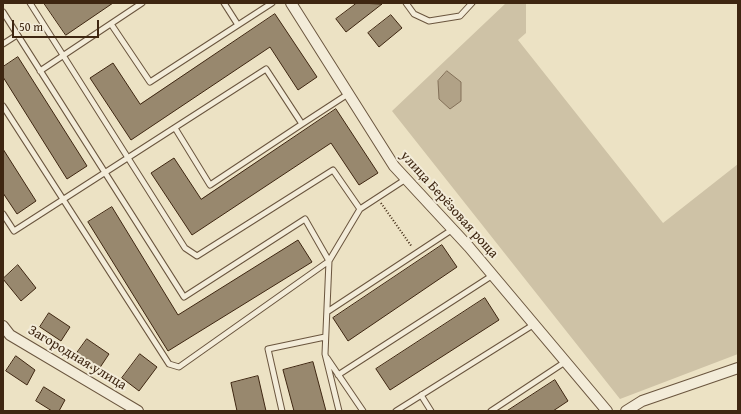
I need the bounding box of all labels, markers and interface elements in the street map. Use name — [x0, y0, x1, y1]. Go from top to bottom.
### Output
scale bar — [14, 12, 101, 38]
text: 50 m — [19, 18, 43, 35]
street label: улица Берёзовая роща — [396, 148, 502, 262]
street label: Загородная улица — [25, 322, 129, 394]

